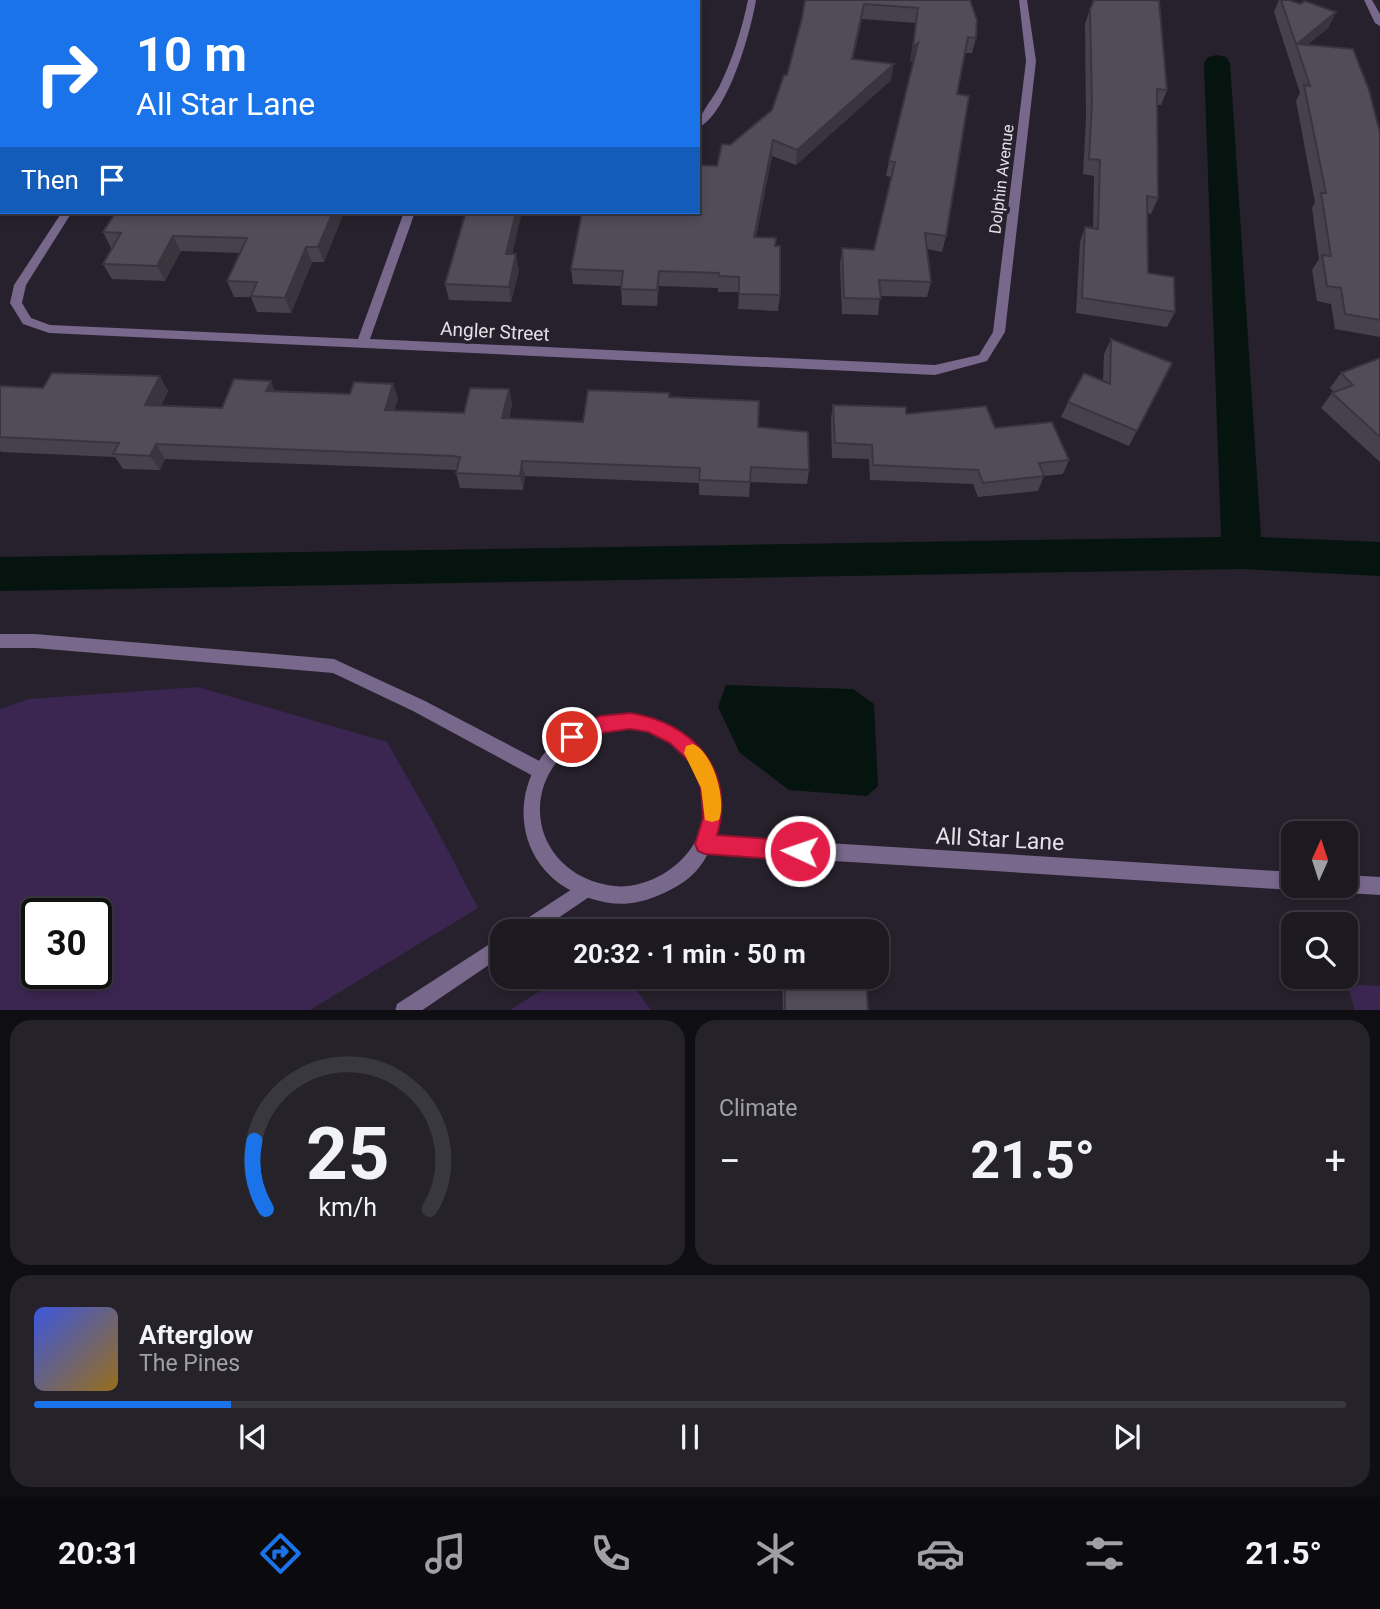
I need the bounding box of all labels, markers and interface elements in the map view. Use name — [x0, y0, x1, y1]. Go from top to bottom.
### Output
text: 10 m — [136, 26, 247, 83]
icon: right — [21, 28, 112, 119]
text: All Star Lane — [136, 85, 315, 123]
street label: Dolphin Avenue — [985, 123, 1018, 235]
icon: arrive — [93, 161, 131, 199]
text: Then — [21, 165, 79, 195]
street label: Angler Street — [440, 317, 550, 346]
pin — [542, 707, 602, 767]
icon: arrive — [553, 718, 591, 756]
position arrow — [763, 814, 837, 888]
north arrow — [1281, 821, 1358, 898]
map controls — [1281, 821, 1358, 989]
street label: All Star Lane — [935, 823, 1065, 856]
speed limit sign: 30 — [21, 898, 112, 989]
button: search — [1281, 912, 1358, 989]
text: 20:32 · 1 min · 50 m — [573, 939, 806, 969]
text: Climate — [719, 1095, 798, 1122]
text: 25 — [306, 1111, 389, 1197]
text: 21.5° — [970, 1130, 1095, 1191]
text: − — [719, 1139, 741, 1183]
text: + — [1324, 1139, 1346, 1183]
text: km/h — [318, 1192, 377, 1221]
text: Afterglow — [139, 1320, 253, 1350]
text: The Pines — [139, 1350, 240, 1377]
icon: previous — [234, 1418, 272, 1456]
icon: pause — [671, 1418, 709, 1456]
icon: next — [1108, 1418, 1146, 1456]
icon: directions — [256, 1529, 305, 1578]
icon: music — [421, 1529, 470, 1578]
icon: phone — [586, 1529, 635, 1578]
icon: climate — [751, 1529, 800, 1578]
icon: car — [916, 1529, 965, 1578]
icon: filters — [1080, 1529, 1129, 1578]
text: 20:31 — [58, 1534, 140, 1572]
text: 21.5° — [1245, 1534, 1322, 1572]

